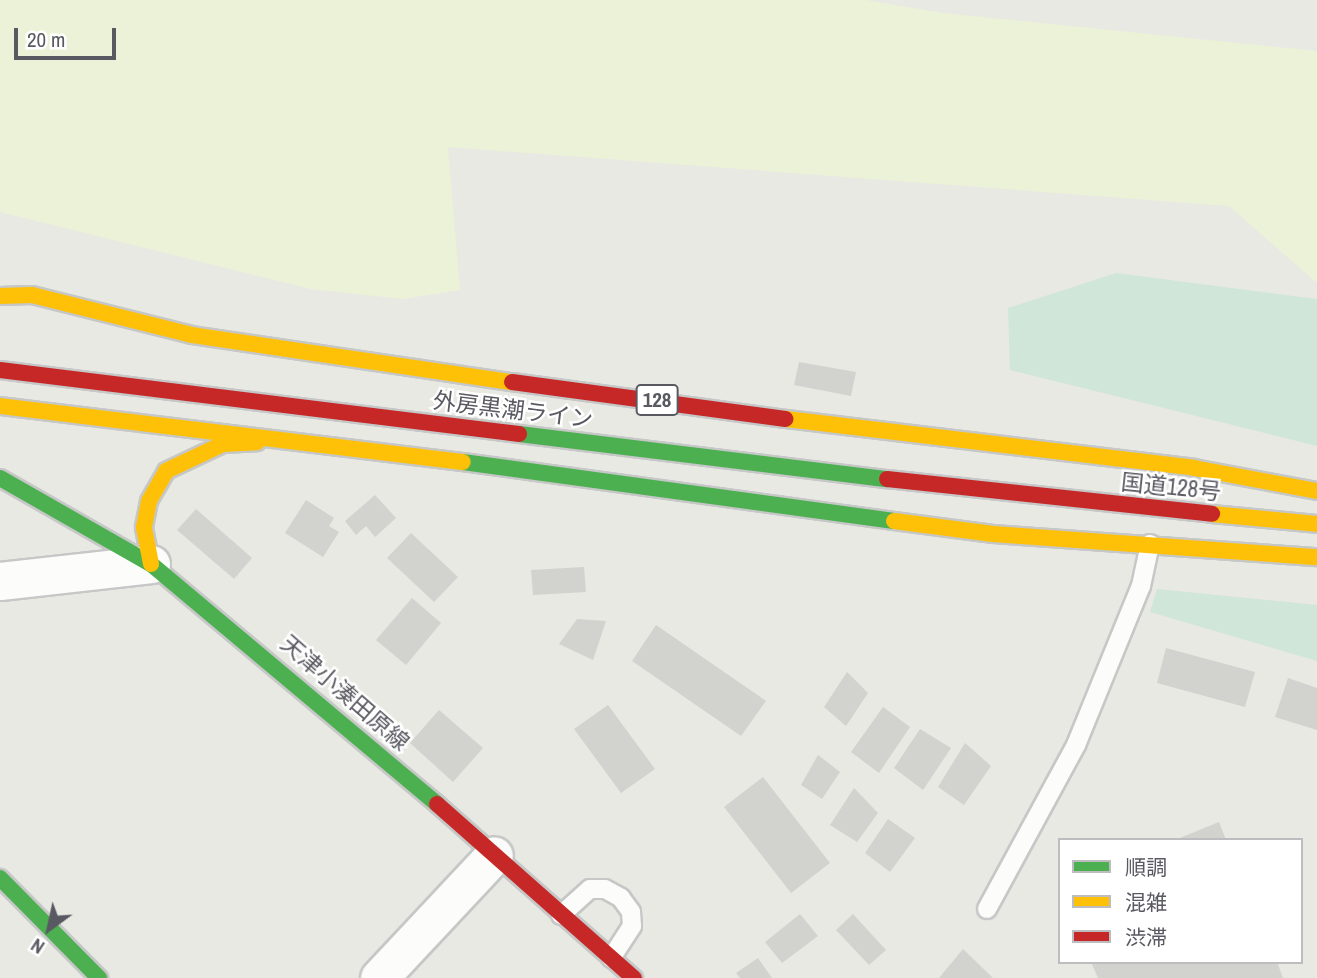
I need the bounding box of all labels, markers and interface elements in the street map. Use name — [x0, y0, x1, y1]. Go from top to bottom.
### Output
scale bar — [18, 14, 119, 58]
text: 20 m — [27, 25, 65, 54]
road number: 128 — [634, 382, 680, 418]
street label: 外房黒潮ライン — [431, 386, 595, 434]
street label: 国道128号 — [1120, 468, 1222, 506]
street label: 天津小湊田原線 — [275, 630, 415, 756]
legend — [1058, 838, 1303, 964]
text: 順調 — [1125, 853, 1167, 882]
text: 混雑 — [1125, 888, 1167, 917]
north arrow — [14, 894, 84, 964]
text: 渋滞 — [1125, 923, 1167, 952]
text: N — [26, 933, 49, 961]

